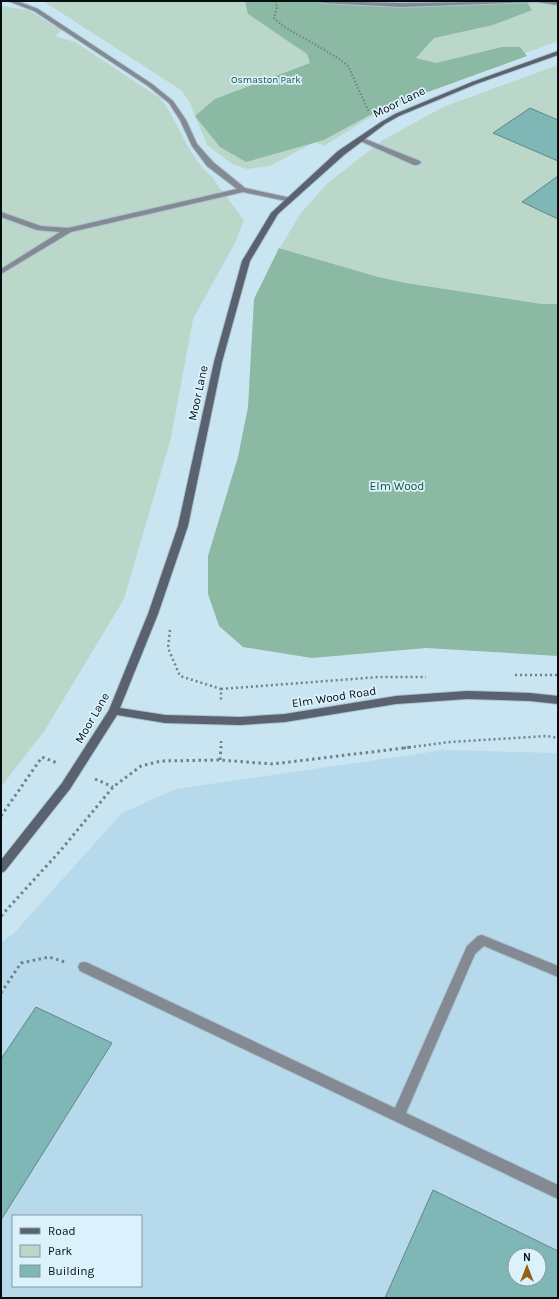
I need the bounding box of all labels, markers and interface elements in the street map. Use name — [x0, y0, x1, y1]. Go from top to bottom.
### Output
park label: Osmaston Park — [231, 74, 301, 86]
street label: Moor Lane — [371, 83, 427, 121]
street label: Moor Lane — [185, 364, 211, 422]
park label: Elm Wood — [370, 479, 424, 493]
street label: Elm Wood Road — [291, 683, 377, 711]
street label: Moor Lane — [72, 690, 112, 746]
legend — [12, 1215, 142, 1287]
text: Road — [48, 1224, 76, 1238]
text: Park — [48, 1244, 73, 1258]
north arrow — [507, 1247, 547, 1287]
text: N — [523, 1251, 531, 1264]
text: Building — [48, 1264, 95, 1278]

